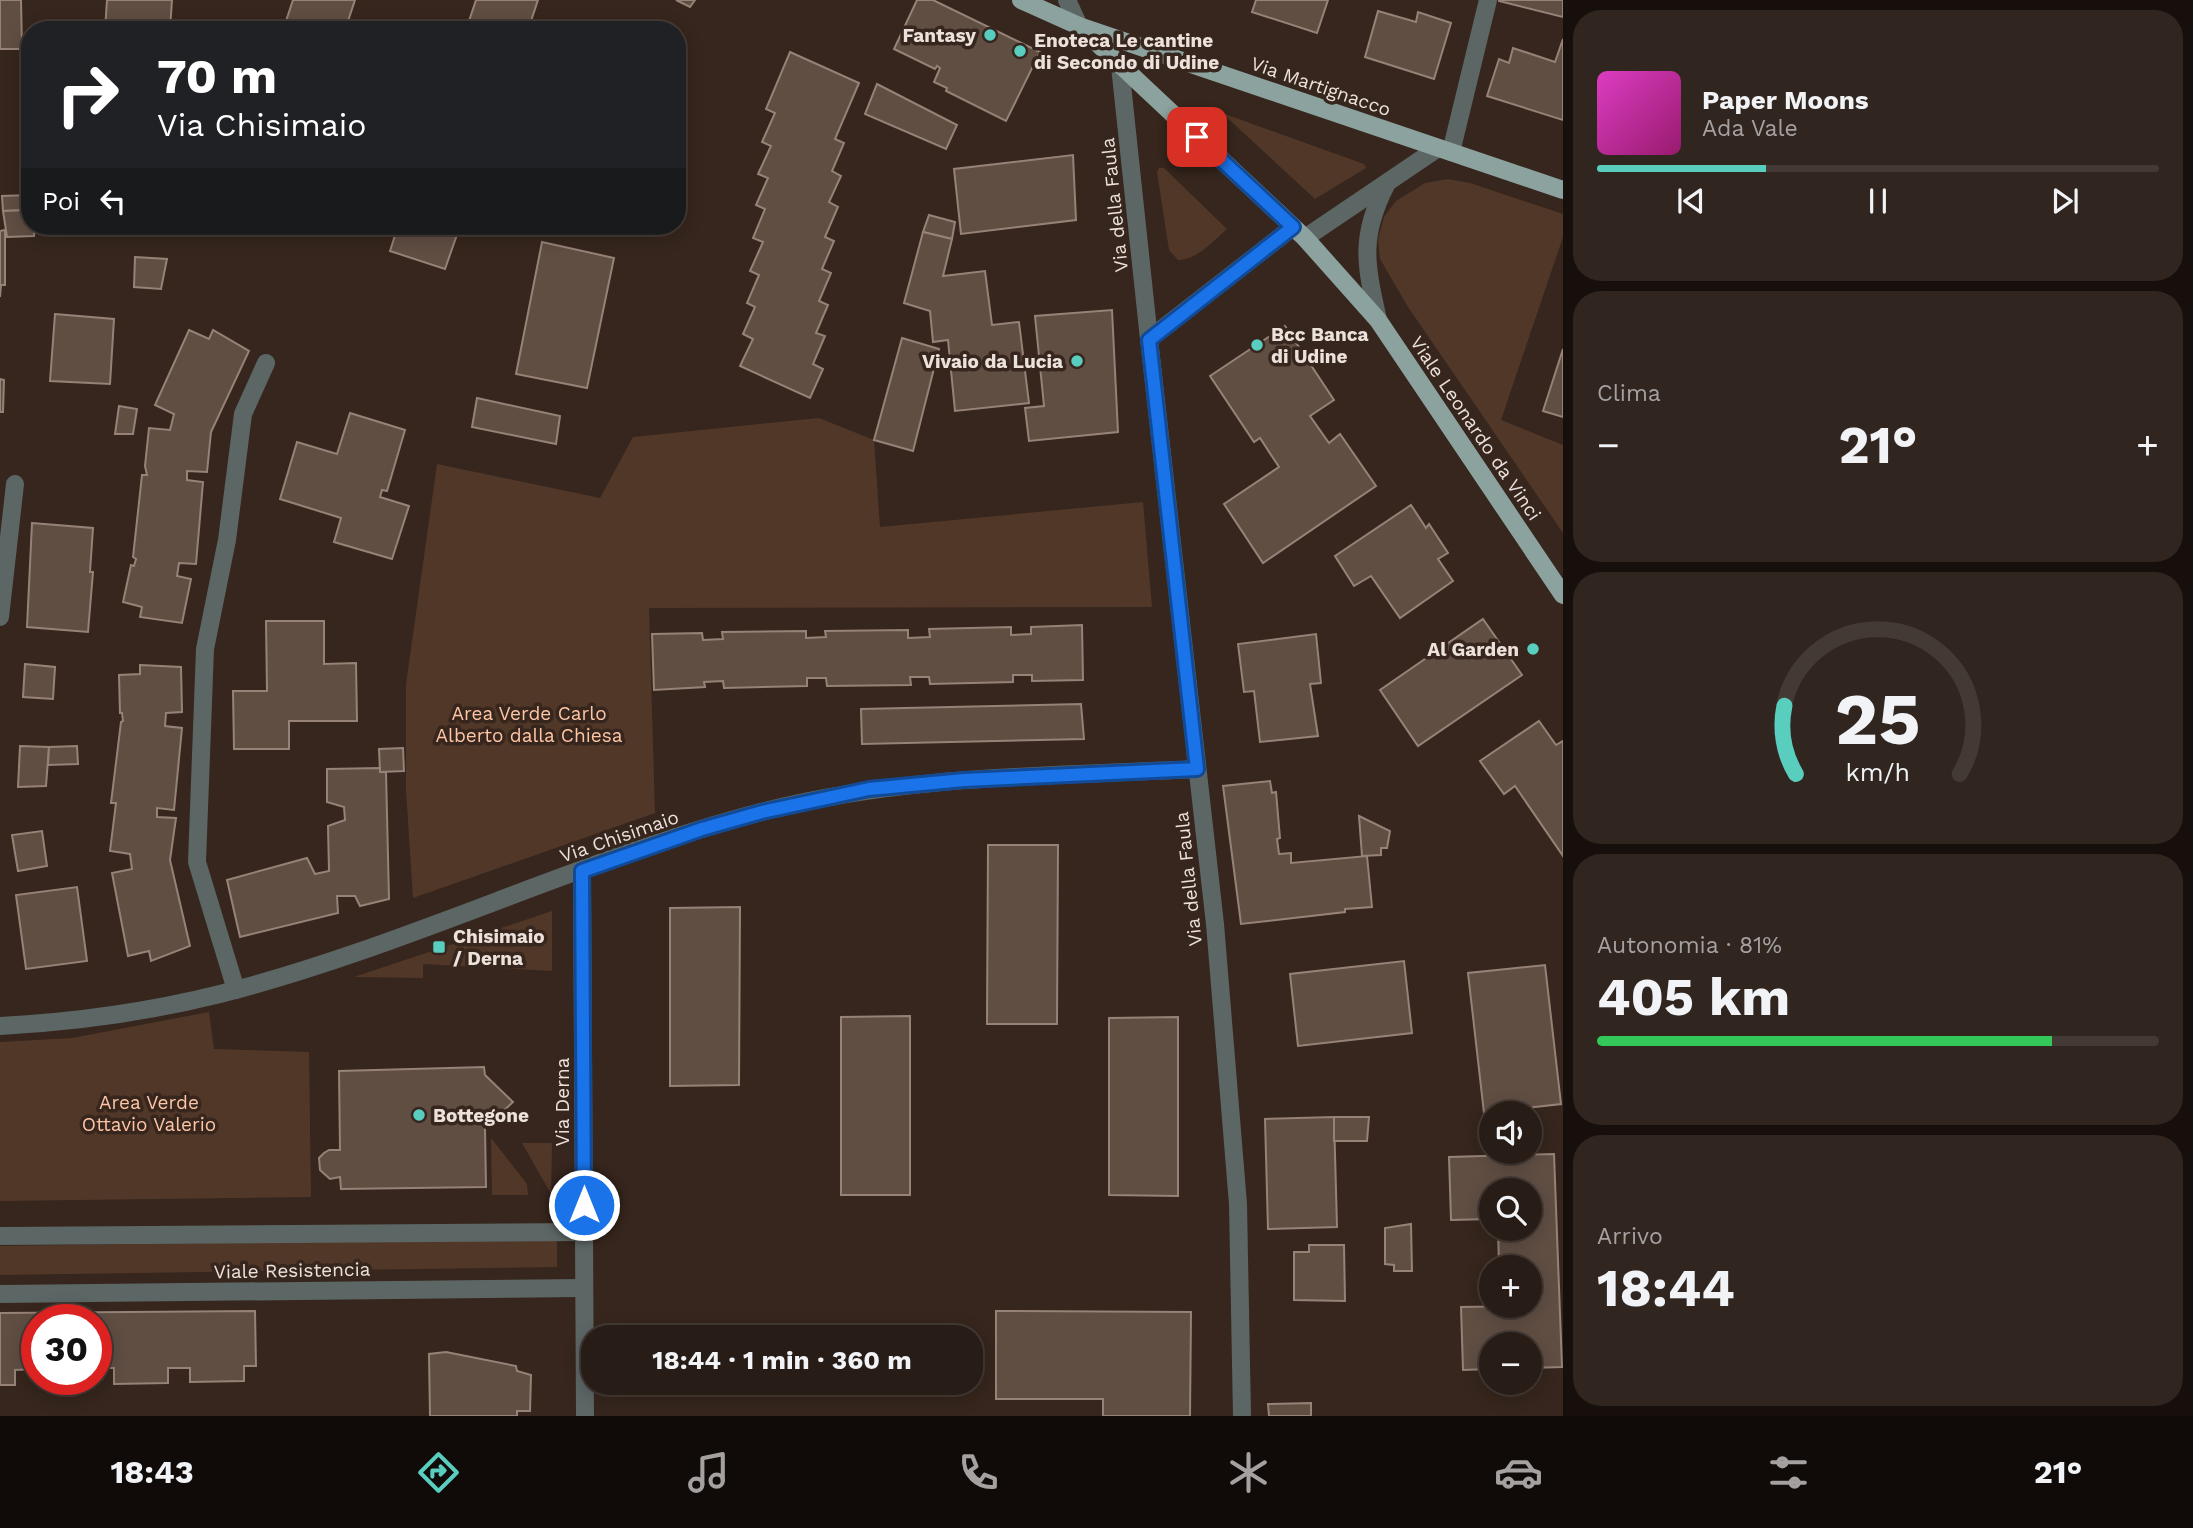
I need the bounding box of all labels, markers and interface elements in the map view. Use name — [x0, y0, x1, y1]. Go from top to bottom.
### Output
place label: Fantasy — [902, 24, 976, 47]
marker: Fantasy — [982, 27, 998, 43]
place label: Enoteca Le cantine di Secondo di Udine — [1034, 29, 1219, 74]
marker: Enoteca Le cantine di Secondo di Udine — [1012, 43, 1028, 59]
text: 70 m — [157, 47, 277, 105]
icon: right — [42, 49, 133, 140]
street label: Via Martignacco — [1248, 52, 1394, 121]
text: Paper Moons — [1702, 85, 1869, 115]
text: Via Chisimaio — [157, 106, 367, 144]
pin — [1167, 107, 1227, 167]
text: Ada Vale — [1702, 115, 1798, 142]
icon: arrive — [1178, 118, 1216, 156]
street label: Via della Faula — [1096, 136, 1133, 273]
icon: left — [94, 182, 132, 220]
icon: previous — [1672, 182, 1710, 220]
icon: pause — [1859, 182, 1897, 220]
icon: next — [2046, 182, 2084, 220]
text: Poi — [42, 186, 80, 216]
place label: Bcc Banca di Udine — [1271, 323, 1369, 368]
street label: Viale Leonardo da Vinci — [1405, 332, 1546, 525]
marker: Bcc Banca di Udine — [1249, 337, 1265, 353]
place label: Vivaio da Lucia — [922, 350, 1063, 373]
marker: Vivaio da Lucia — [1069, 353, 1085, 369]
text: Clima — [1597, 380, 1661, 407]
text: 21° — [1838, 415, 1918, 476]
text: − — [1597, 423, 1620, 467]
text: + — [2136, 423, 2159, 467]
place label: Al Garden — [1427, 638, 1519, 661]
marker: Al Garden — [1525, 641, 1541, 657]
text: 25 — [1835, 676, 1921, 762]
park label: Area Verde Carlo Alberto dalla Chiesa — [436, 702, 623, 747]
text: km/h — [1846, 758, 1910, 787]
street label: Via Chisimaio — [557, 805, 682, 868]
street label: Via della Faula — [1170, 810, 1207, 947]
place label: Chisimaio / Derna — [453, 925, 545, 970]
text: Autonomia · 81% — [1597, 932, 1782, 959]
marker: Chisimaio / Derna — [431, 939, 447, 955]
text: 405 km — [1597, 967, 1790, 1028]
street label: Via Derna — [551, 1057, 574, 1147]
park label: Area Verde Ottavio Valerio — [82, 1091, 216, 1136]
map controls — [1479, 1101, 1542, 1395]
button: sound — [1479, 1101, 1542, 1164]
place label: Bottegone — [433, 1104, 529, 1127]
marker: Bottegone — [411, 1107, 427, 1123]
position arrow — [547, 1168, 621, 1242]
button: search — [1479, 1178, 1542, 1241]
text: Arrivo — [1597, 1223, 1663, 1250]
button: + — [1479, 1255, 1542, 1318]
street label: Viale Resistencia — [213, 1258, 371, 1283]
text: 18:44 — [1597, 1258, 1735, 1319]
speed limit sign: 30 — [21, 1304, 112, 1395]
button: − — [1479, 1332, 1542, 1395]
text: 18:44 · 1 min · 360 m — [652, 1345, 912, 1375]
icon: directions — [414, 1448, 463, 1497]
icon: music — [684, 1448, 733, 1497]
icon: phone — [954, 1448, 1003, 1497]
icon: climate — [1224, 1448, 1273, 1497]
icon: car — [1494, 1448, 1543, 1497]
icon: filters — [1764, 1448, 1813, 1497]
text: 18:43 — [110, 1453, 194, 1491]
text: 21° — [2034, 1453, 2082, 1491]

